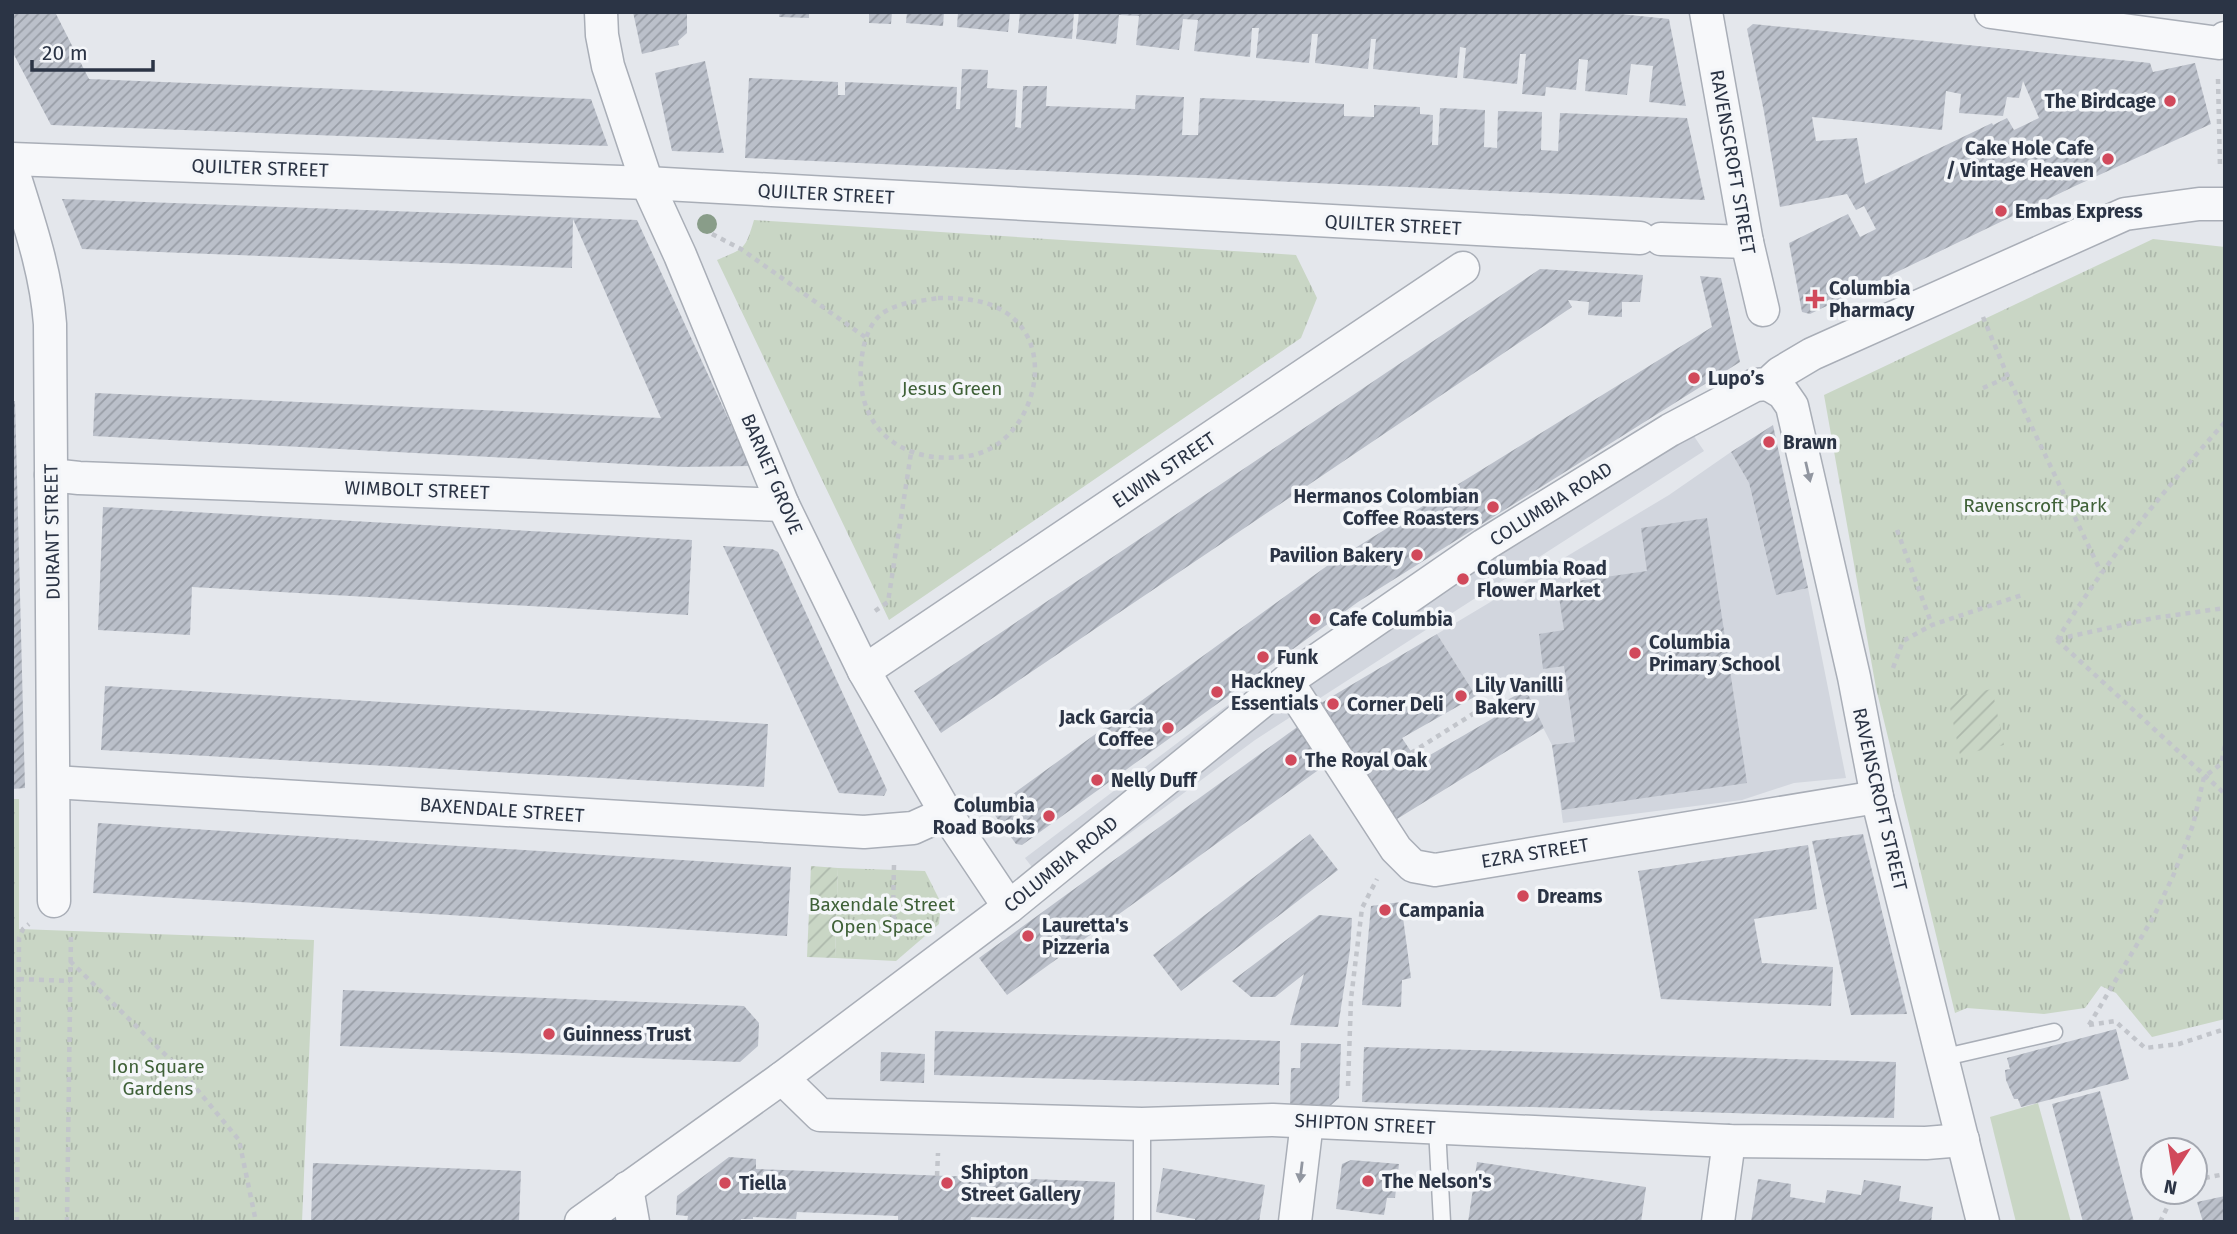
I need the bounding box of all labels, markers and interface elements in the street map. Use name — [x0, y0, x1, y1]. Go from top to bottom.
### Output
scale bar — [32, 28, 152, 72]
text: 20 m — [42, 40, 88, 66]
street label: RAVENSCROFT STREET — [1705, 68, 1761, 256]
place label: The Birdcage — [2045, 90, 2156, 113]
marker: The Birdcage — [2162, 93, 2178, 109]
place label: Cake Hole Cafe / Vintage Heaven — [1946, 137, 2094, 182]
marker: Cake Hole Cafe / Vintage Heaven — [2100, 151, 2116, 167]
street label: QUILTER STREET — [191, 154, 329, 182]
street label: QUILTER STREET — [757, 179, 895, 209]
place label: Embas Express — [2015, 200, 2143, 223]
marker: Embas Express — [1993, 203, 2009, 219]
street label: QUILTER STREET — [1324, 210, 1462, 240]
place label: Columbia Pharmacy — [1829, 277, 1915, 322]
marker: Columbia Pharmacy — [1807, 291, 1823, 307]
place label: Lupo’s — [1708, 367, 1764, 390]
marker: Lupo’s — [1686, 370, 1702, 386]
park label: Jesus Green — [902, 377, 1002, 400]
street label: BARNET GROVE — [736, 410, 808, 538]
street label: ELWIN STREET — [1108, 427, 1220, 513]
place label: Brawn — [1783, 431, 1837, 454]
marker: Brawn — [1761, 434, 1777, 450]
street label: COLUMBIA ROAD — [1485, 457, 1617, 551]
one-way arrow — [1803, 461, 1814, 483]
street label: DURANT STREET — [39, 463, 65, 600]
street label: WIMBOLT STREET — [344, 476, 490, 504]
place label: Hermanos Colombian Coffee Roasters — [1294, 485, 1479, 530]
park label: Ravenscroft Park — [1963, 494, 2107, 517]
marker: Hermanos Colombian Coffee Roasters — [1485, 499, 1501, 515]
place label: Pavilion Bakery — [1269, 544, 1403, 567]
marker: Pavilion Bakery — [1409, 547, 1425, 563]
place label: Columbia Road Flower Market — [1477, 557, 1607, 602]
marker: Columbia Road Flower Market — [1455, 571, 1471, 587]
place label: Cafe Columbia — [1329, 608, 1453, 631]
marker: Cafe Columbia — [1307, 611, 1323, 627]
place label: Columbia Primary School — [1649, 631, 1781, 676]
marker: Columbia Primary School — [1627, 645, 1643, 661]
place label: Funk — [1277, 646, 1318, 669]
marker: Funk — [1255, 649, 1271, 665]
place label: Hackney Essentials — [1231, 670, 1318, 715]
place label: Lily Vanilli Bakery — [1475, 674, 1563, 719]
marker: Hackney Essentials — [1209, 684, 1225, 700]
marker: Lily Vanilli Bakery — [1453, 688, 1469, 704]
place label: Corner Deli — [1347, 693, 1444, 716]
marker: Corner Deli — [1325, 696, 1341, 712]
street label: RAVENSCROFT STREET — [1848, 705, 1912, 893]
place label: Jack Garcia Coffee — [1058, 706, 1154, 751]
marker: Jack Garcia Coffee — [1160, 720, 1176, 736]
place label: The Royal Oak — [1305, 749, 1428, 772]
marker: The Royal Oak — [1283, 752, 1299, 768]
place label: Nelly Duff — [1111, 769, 1199, 792]
marker: Nelly Duff — [1089, 772, 1105, 788]
street label: BAXENDALE STREET — [419, 793, 585, 827]
place label: Columbia Road Books — [933, 794, 1035, 839]
marker: Columbia Road Books — [1041, 808, 1057, 824]
street label: COLUMBIA ROAD — [999, 811, 1123, 917]
street label: EZRA STREET — [1480, 833, 1591, 873]
place label: Dreams — [1537, 885, 1602, 908]
marker: Dreams — [1515, 888, 1531, 904]
park label: Baxendale Street Open Space — [809, 893, 955, 938]
place label: Campania — [1399, 899, 1485, 922]
marker: Campania — [1377, 902, 1393, 918]
place label: Lauretta's Pizzeria — [1042, 914, 1129, 959]
marker: Lauretta's Pizzeria — [1020, 928, 1036, 944]
place label: Guinness Trust — [563, 1023, 692, 1046]
marker: Guinness Trust — [541, 1026, 557, 1042]
park label: Ion Square Gardens — [111, 1055, 205, 1100]
street label: SHIPTON STREET — [1294, 1109, 1436, 1139]
north arrow — [2139, 1136, 2209, 1206]
place label: Shipton Street Gallery — [961, 1161, 1081, 1206]
one-way arrow — [1296, 1161, 1307, 1183]
place label: The Nelson's — [1382, 1170, 1492, 1193]
place label: Tiella — [739, 1172, 787, 1195]
marker: The Nelson's — [1360, 1173, 1376, 1189]
marker: Tiella — [717, 1175, 733, 1191]
marker: Shipton Street Gallery — [939, 1175, 955, 1191]
text: N — [2162, 1175, 2179, 1200]

